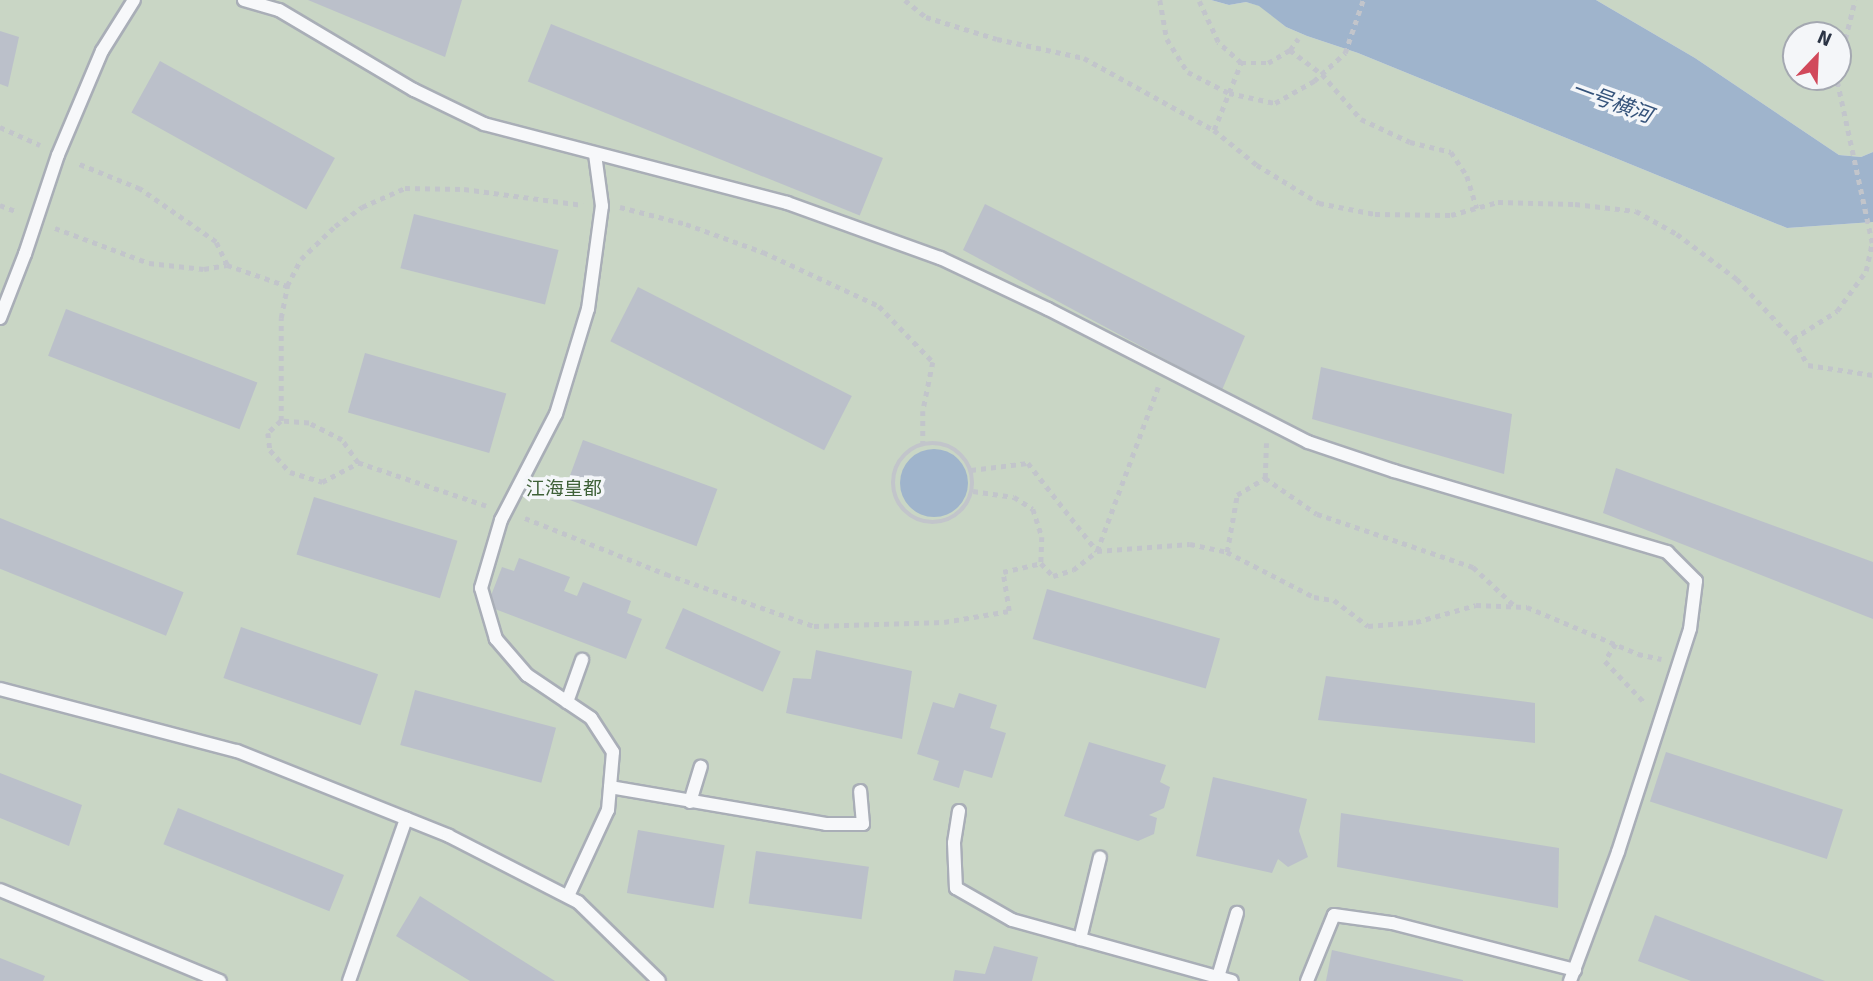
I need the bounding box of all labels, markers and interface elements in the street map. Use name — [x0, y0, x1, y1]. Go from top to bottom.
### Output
north arrow — [1782, 21, 1852, 91]
text: N — [1814, 25, 1835, 52]
water label: 一号横河 — [1568, 76, 1656, 128]
park label: 江海皇都 — [526, 479, 602, 501]

